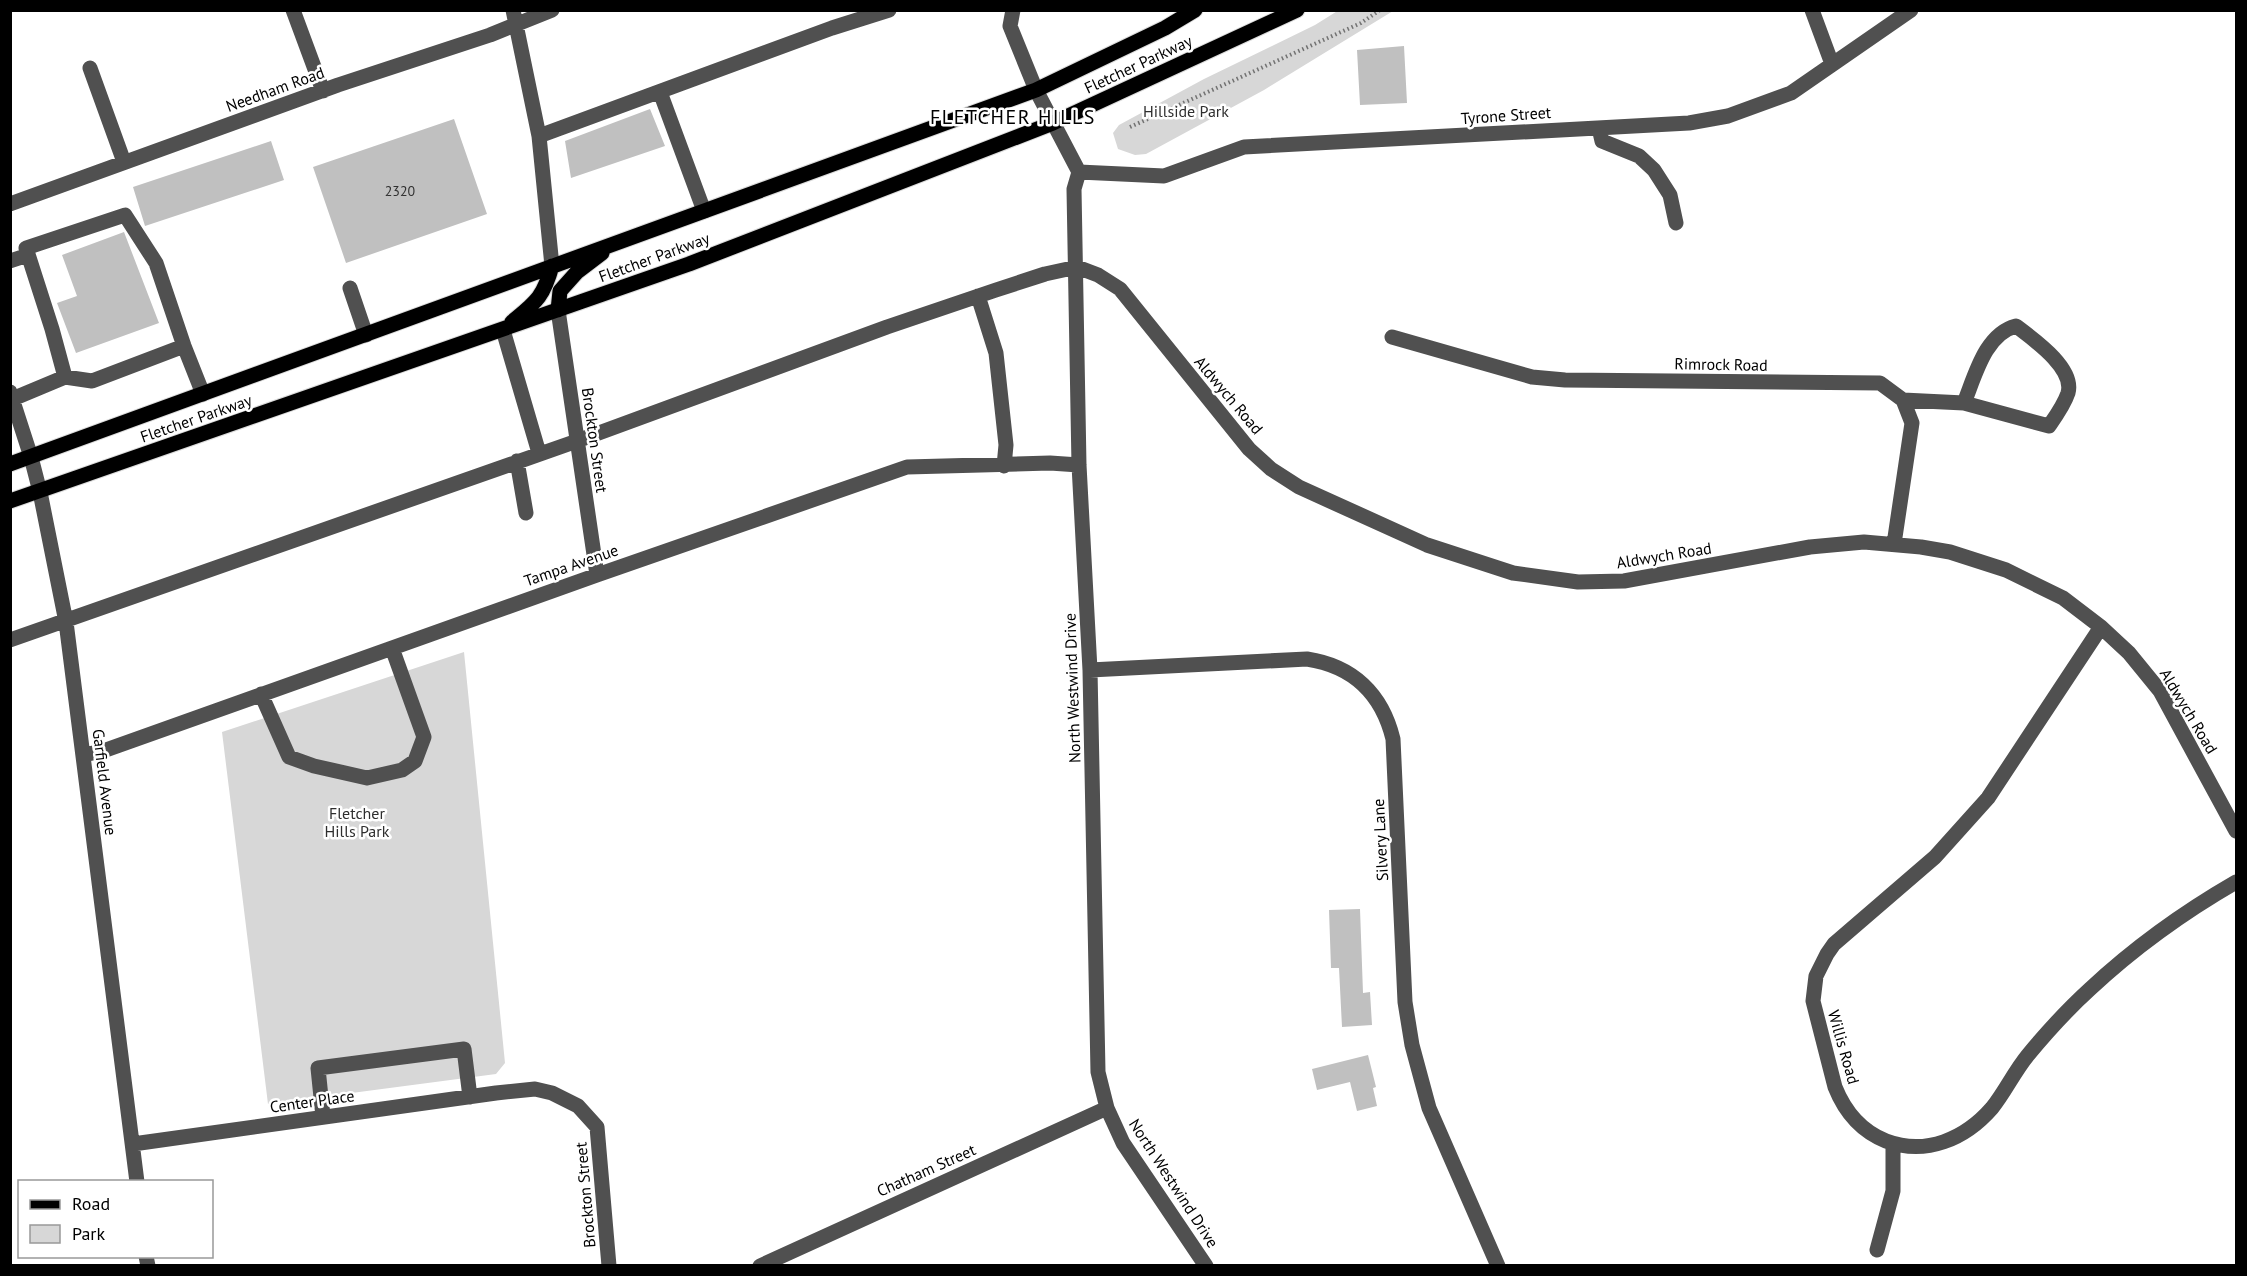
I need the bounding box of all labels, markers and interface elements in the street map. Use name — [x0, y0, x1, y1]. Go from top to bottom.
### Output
street label: Fletcher Parkway — [1081, 30, 1196, 98]
street label: Needham Road — [223, 62, 327, 116]
park label: Hillside Park — [1143, 101, 1229, 121]
street label: Tyrone Street — [1460, 102, 1552, 128]
district label: FLETCHER HILLS — [930, 104, 1096, 130]
house number: 2320 — [385, 182, 416, 200]
street label: Fletcher Parkway — [596, 227, 713, 286]
street label: Aldwych Road — [1191, 352, 1267, 438]
street label: Rimrock Road — [1674, 353, 1768, 375]
street label: Brockton Street — [578, 386, 612, 494]
street label: Fletcher Parkway — [138, 389, 255, 446]
street label: Aldwych Road — [1615, 538, 1713, 572]
street label: Tampa Avenue — [521, 540, 621, 590]
street label: North Westwind Drive — [1059, 613, 1085, 763]
street label: Aldwych Road — [2156, 665, 2222, 757]
street label: Garfield Avenue — [89, 728, 121, 836]
street label: Silvery Lane — [1368, 798, 1392, 882]
park label: Fletcher Hills Park — [325, 803, 390, 841]
street label: Willis Road — [1824, 1008, 1864, 1086]
street label: Center Place — [268, 1085, 356, 1117]
street label: North Westwind Drive — [1125, 1115, 1223, 1251]
street label: Chatham Street — [873, 1139, 979, 1201]
street label: Brockton Street — [570, 1141, 600, 1249]
legend — [18, 1180, 213, 1258]
text: Road — [72, 1192, 110, 1215]
text: Park — [72, 1222, 105, 1245]

